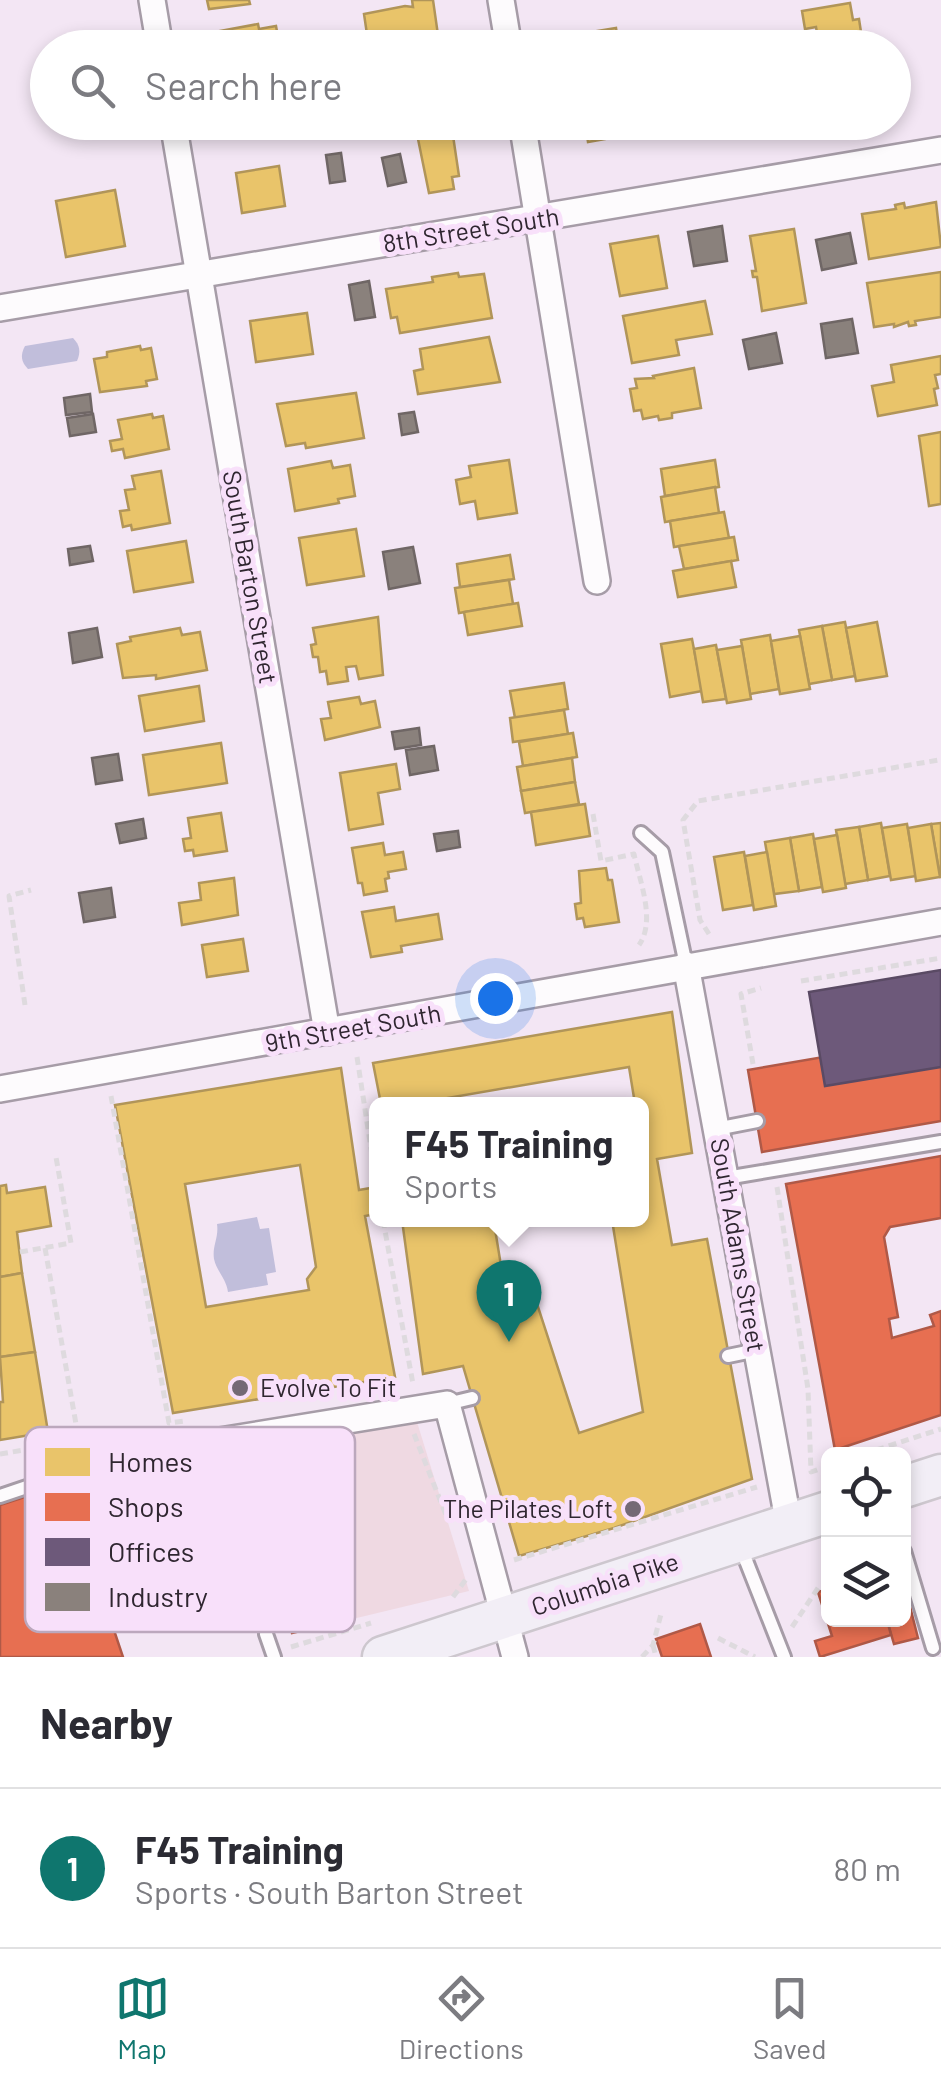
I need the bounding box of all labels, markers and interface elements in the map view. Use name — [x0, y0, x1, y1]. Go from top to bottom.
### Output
search box — [30, 30, 911, 140]
icon: search — [65, 58, 120, 113]
text: Search here — [145, 62, 343, 108]
street label: 8th Street South — [381, 200, 561, 258]
street label: South Barton Street — [217, 468, 285, 686]
your location — [470, 973, 521, 1024]
street label: 9th Street South — [263, 997, 443, 1057]
popup — [369, 1097, 649, 1227]
text: F45 Training — [405, 1120, 613, 1166]
street label: South Adams Street — [705, 1136, 773, 1354]
text: Sports — [405, 1166, 497, 1204]
pin: 1 — [476, 1260, 542, 1342]
place label: Evolve To Fit — [260, 1372, 397, 1402]
marker: Evolve To Fit — [229, 1377, 251, 1399]
legend — [25, 1427, 355, 1632]
text: Homes — [108, 1444, 193, 1478]
map controls — [821, 1447, 911, 1627]
button: locate — [821, 1447, 911, 1537]
text: Shops — [108, 1489, 183, 1523]
place label: The Pilates Loft — [443, 1493, 613, 1523]
marker: The Pilates Loft — [622, 1498, 644, 1520]
text: Offices — [108, 1534, 194, 1568]
button: layers — [821, 1537, 911, 1627]
street label: Columbia Pike — [527, 1545, 682, 1621]
text: Industry — [108, 1579, 208, 1613]
text: Nearby — [40, 1697, 173, 1747]
text: F45 Training — [135, 1826, 344, 1872]
text: 1 — [67, 1849, 78, 1887]
text: 80 m — [833, 1849, 901, 1887]
text: Sports · South Barton Street — [135, 1872, 524, 1910]
tab: Map — [115, 1971, 170, 2065]
tab: Directions — [399, 1971, 524, 2065]
tab: Saved — [753, 1971, 826, 2065]

